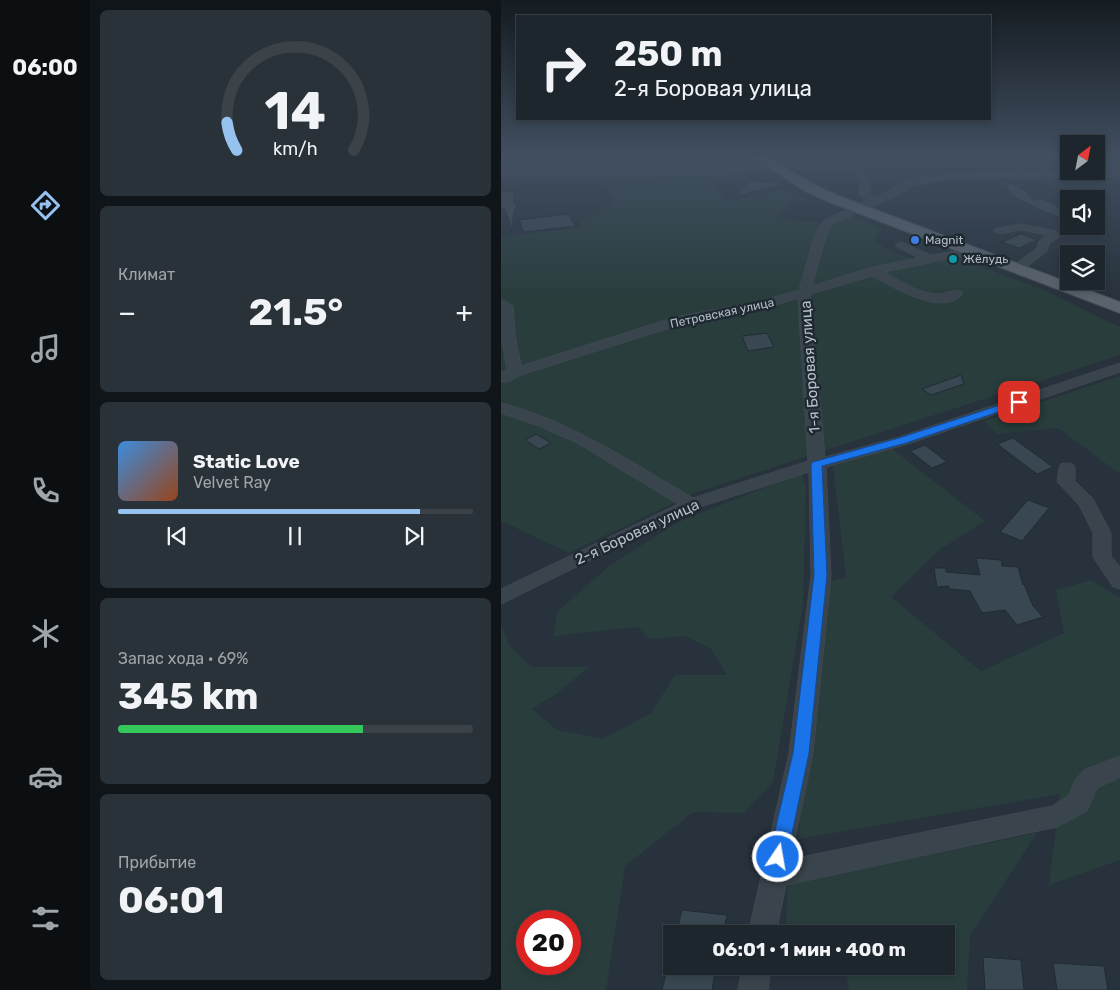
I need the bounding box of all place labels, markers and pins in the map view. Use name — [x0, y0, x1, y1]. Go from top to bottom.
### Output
place label: Magnit — [925, 233, 963, 247]
marker: Magnit — [909, 234, 921, 246]
place label: Жёлудь — [963, 252, 1008, 266]
marker: Жёлудь — [947, 253, 959, 265]
pin — [998, 381, 1040, 423]

